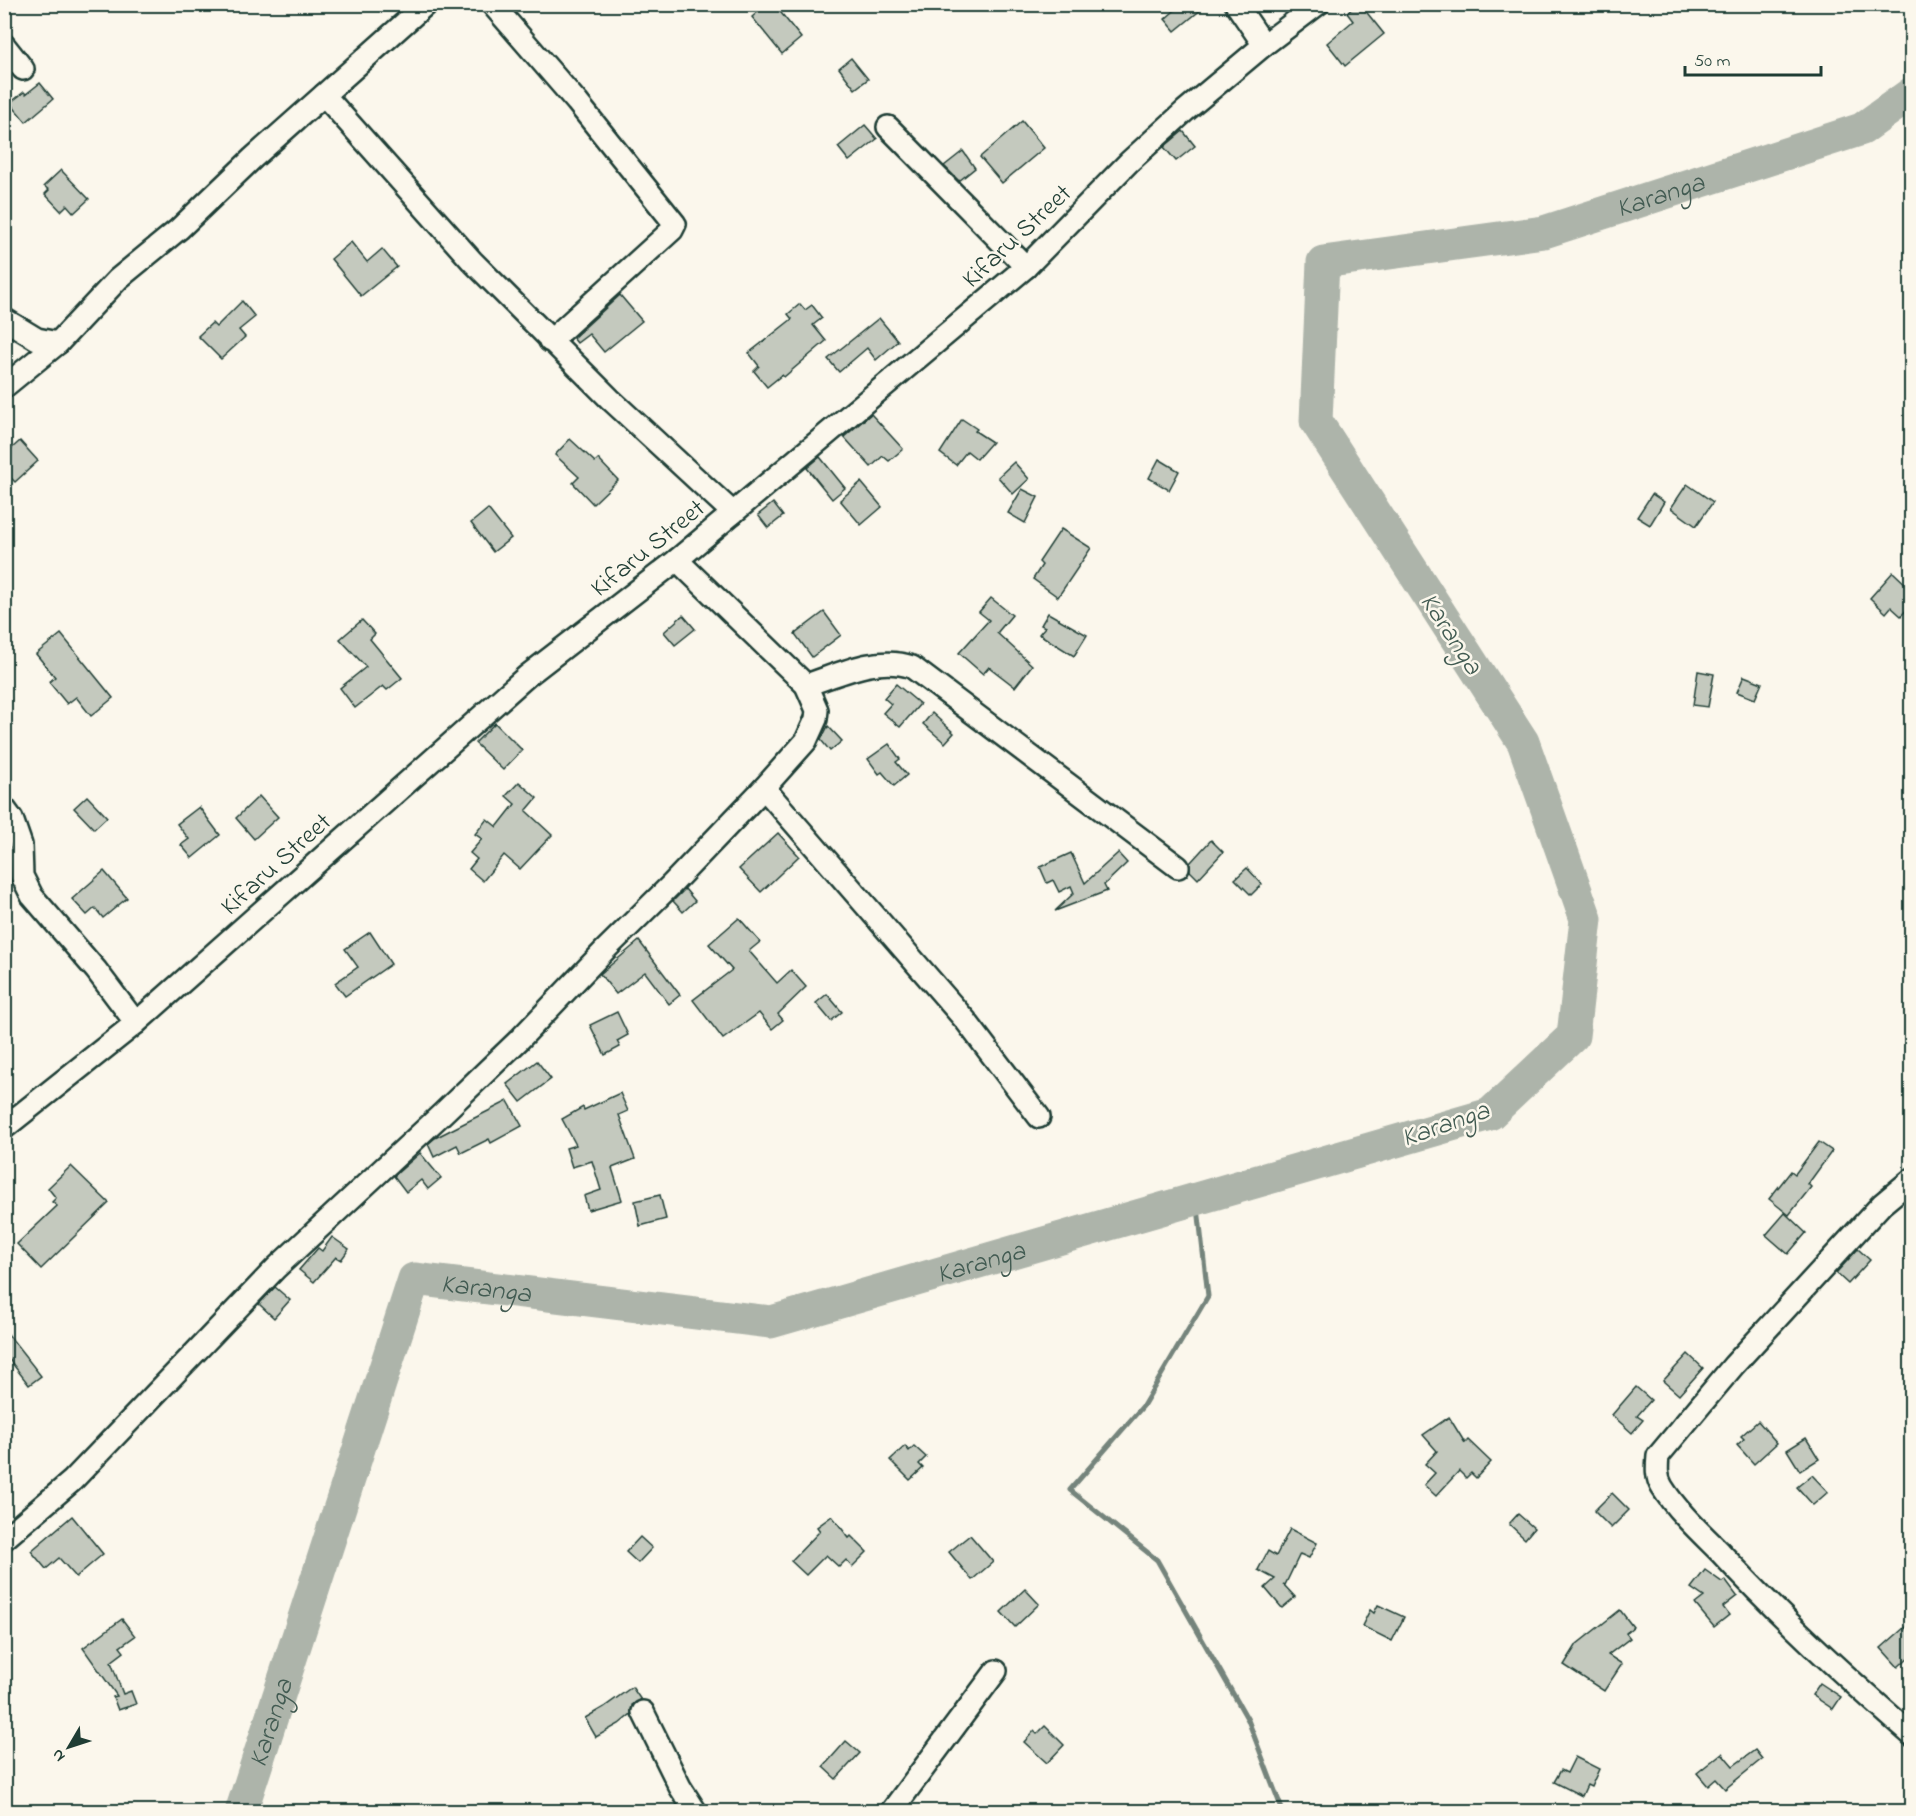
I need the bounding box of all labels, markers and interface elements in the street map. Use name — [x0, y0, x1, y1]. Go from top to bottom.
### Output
scale bar — [1685, 39, 1822, 77]
text: 50 m — [1694, 49, 1731, 75]
water label: Karanga — [1612, 164, 1710, 229]
street label: Kifaru Street — [955, 176, 1082, 298]
street label: Kifaru Street — [583, 491, 715, 608]
water label: Karanga — [1408, 586, 1491, 684]
street label: Kifaru Street — [213, 805, 341, 926]
water label: Karanga — [1397, 1092, 1496, 1160]
water label: Karanga — [932, 1232, 1031, 1295]
water label: Karanga — [438, 1265, 534, 1315]
water label: Karanga — [240, 1674, 305, 1773]
north arrow — [39, 1717, 99, 1777]
text: N — [46, 1743, 72, 1767]

